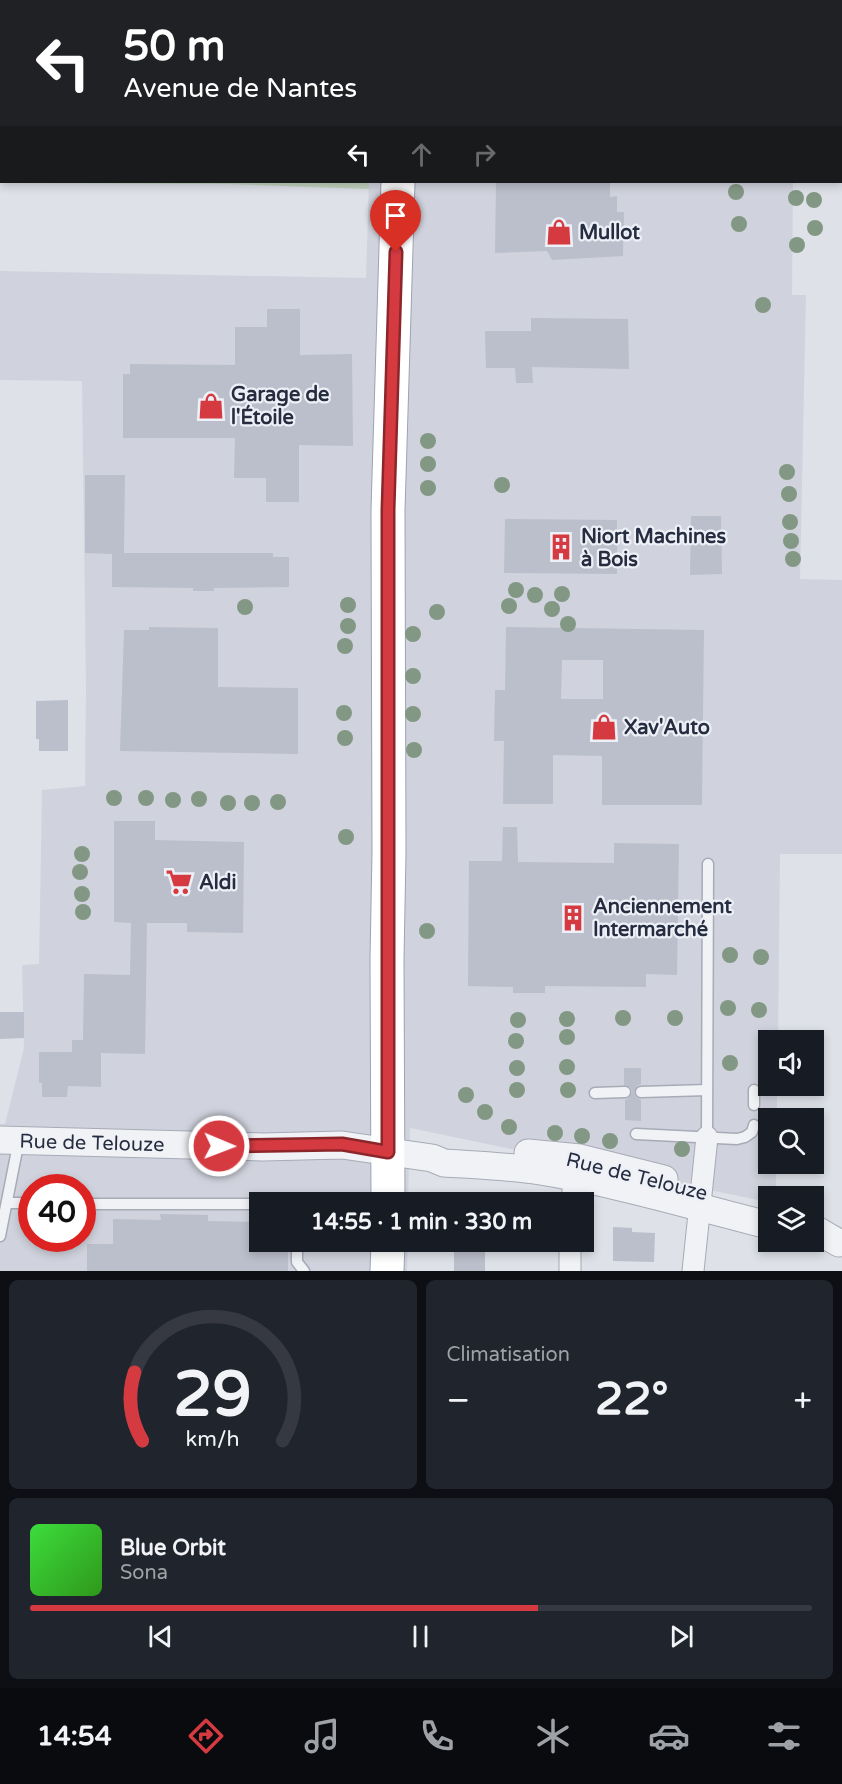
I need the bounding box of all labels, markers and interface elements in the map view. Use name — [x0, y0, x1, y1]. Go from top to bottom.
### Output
text: 50 m — [123, 21, 225, 72]
icon: left — [24, 24, 102, 102]
text: Avenue de Nantes — [123, 72, 357, 105]
icon: left — [342, 138, 375, 171]
icon: ahead — [405, 138, 438, 171]
icon: right — [468, 138, 501, 171]
pin — [370, 190, 421, 252]
icon: arrive — [379, 199, 412, 232]
shop icon: Mullot — [544, 217, 574, 247]
place label: Mullot — [579, 221, 640, 245]
place label: Garage de l'Étoile — [231, 383, 329, 430]
shop icon: Garage de l'Étoile — [196, 391, 226, 421]
place label: Niort Machines à Bois — [581, 525, 726, 572]
building icon: Niort Machines à Bois — [546, 532, 576, 562]
shop icon: Xav'Auto — [589, 712, 619, 742]
place label: Xav'Auto — [624, 716, 710, 740]
supermarket icon: Aldi — [164, 867, 194, 897]
place label: Aldi — [199, 871, 236, 895]
place label: Anciennement Intermarché — [593, 895, 732, 942]
building icon: Anciennement Intermarché — [558, 903, 588, 933]
map controls — [758, 1030, 824, 1252]
button: sound — [758, 1030, 824, 1096]
button: search — [758, 1108, 824, 1174]
position arrow — [187, 1114, 251, 1178]
street label: Rue de Telouze — [19, 1130, 165, 1157]
street label: Rue de Telouze — [564, 1148, 710, 1206]
speed limit sign: 40 — [18, 1174, 96, 1252]
button: layers — [758, 1186, 824, 1252]
text: 14:55 · 1 min · 330 m — [311, 1209, 532, 1235]
text: Climatisation — [447, 1343, 570, 1367]
text: 29 — [174, 1358, 252, 1433]
text: 22° — [595, 1373, 668, 1427]
text: − — [447, 1381, 470, 1420]
text: + — [793, 1381, 812, 1420]
text: km/h — [186, 1427, 240, 1453]
text: Blue Orbit — [120, 1535, 226, 1561]
text: Sona — [120, 1561, 168, 1585]
icon: previous — [144, 1620, 177, 1653]
icon: pause — [404, 1620, 437, 1653]
icon: next — [665, 1620, 698, 1653]
icon: directions — [185, 1715, 227, 1757]
icon: music — [301, 1715, 343, 1757]
icon: phone — [416, 1715, 458, 1757]
icon: climate — [532, 1715, 574, 1757]
icon: car — [648, 1715, 690, 1757]
icon: filters — [763, 1715, 805, 1757]
text: 14:54 — [37, 1720, 112, 1753]

